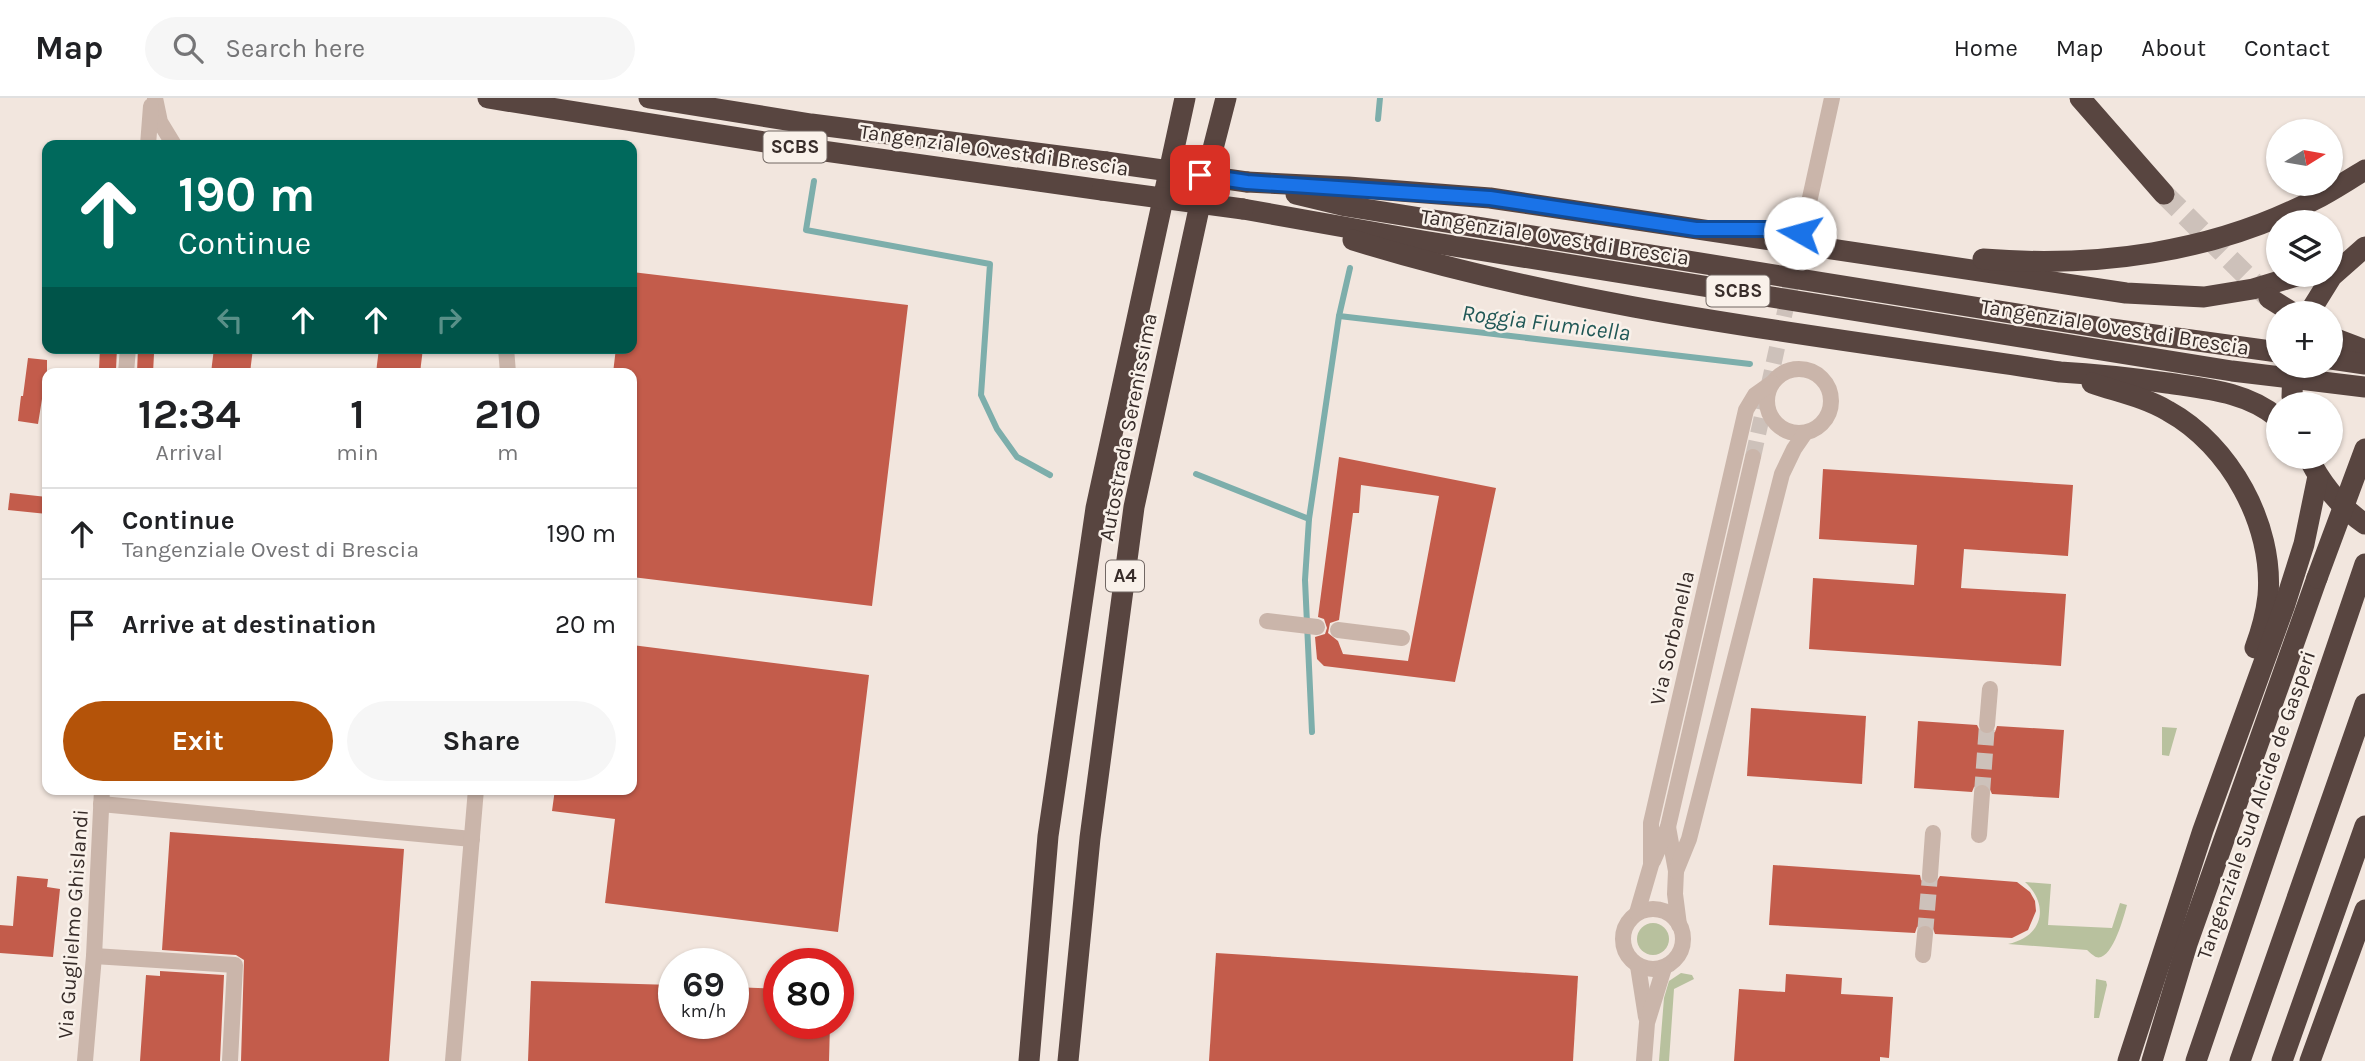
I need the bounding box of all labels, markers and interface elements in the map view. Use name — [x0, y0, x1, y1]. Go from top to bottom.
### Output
search box — [145, 17, 635, 80]
text: Map — [35, 29, 103, 67]
icon: search — [169, 29, 207, 67]
text: Search here — [225, 33, 365, 64]
text: Home — [1954, 34, 2018, 62]
text: Map — [2056, 34, 2103, 62]
text: About — [2141, 34, 2206, 62]
text: Contact — [2244, 34, 2330, 62]
street label: Tangenziale Ovest di Brescia — [858, 119, 1130, 181]
north arrow — [2266, 119, 2343, 196]
map controls — [2266, 119, 2343, 469]
road number: SCBS — [764, 132, 826, 162]
pin — [1170, 145, 1230, 205]
icon: arrive — [1181, 156, 1219, 194]
text: 190 m — [178, 166, 315, 223]
icon: ahead — [63, 168, 154, 259]
position arrow — [1763, 196, 1837, 270]
street label: Tangenziale Ovest di Brescia — [1419, 204, 1691, 270]
button: layers — [2266, 210, 2343, 287]
text: Continue — [178, 225, 311, 262]
road number: SCBS — [1706, 276, 1770, 307]
street label: Tangenziale Ovest di Brescia — [1979, 294, 2251, 360]
water label: Roggia Fiumicella — [1460, 299, 1632, 347]
icon: left — [211, 301, 249, 339]
icon: ahead — [284, 301, 322, 339]
icon: ahead — [357, 301, 395, 339]
icon: right — [430, 301, 468, 339]
button: + — [2266, 301, 2343, 378]
street label: Autostrada Serenissima — [1094, 311, 1162, 543]
text: 12:34 — [138, 389, 241, 439]
text: 1 — [350, 389, 365, 439]
text: 210 — [474, 389, 541, 439]
button: − — [2266, 392, 2343, 469]
text: Arrival — [155, 439, 223, 466]
text: min — [336, 439, 379, 466]
text: m — [497, 439, 519, 466]
text: Continue — [122, 505, 234, 536]
icon: ahead — [63, 515, 101, 553]
text: 190 m — [546, 518, 616, 549]
text: Tangenziale Ovest di Brescia — [122, 536, 419, 563]
road number: A4 — [1106, 561, 1144, 592]
street label: Via Sorbanella — [1645, 568, 1699, 708]
icon: arrive — [63, 606, 101, 644]
text: Arrive at destination — [122, 609, 376, 640]
text: 20 m — [555, 609, 616, 640]
street label: Tangenziale Sud Alcide de Gasperi — [2192, 647, 2320, 963]
button: Exit — [63, 701, 333, 781]
button: Share — [347, 701, 616, 781]
street label: Via Guglielmo Ghislandi — [53, 808, 93, 1040]
speed limit sign: 80 — [763, 948, 854, 1039]
text: 69 — [682, 964, 725, 1005]
text: km/h — [681, 1000, 726, 1022]

